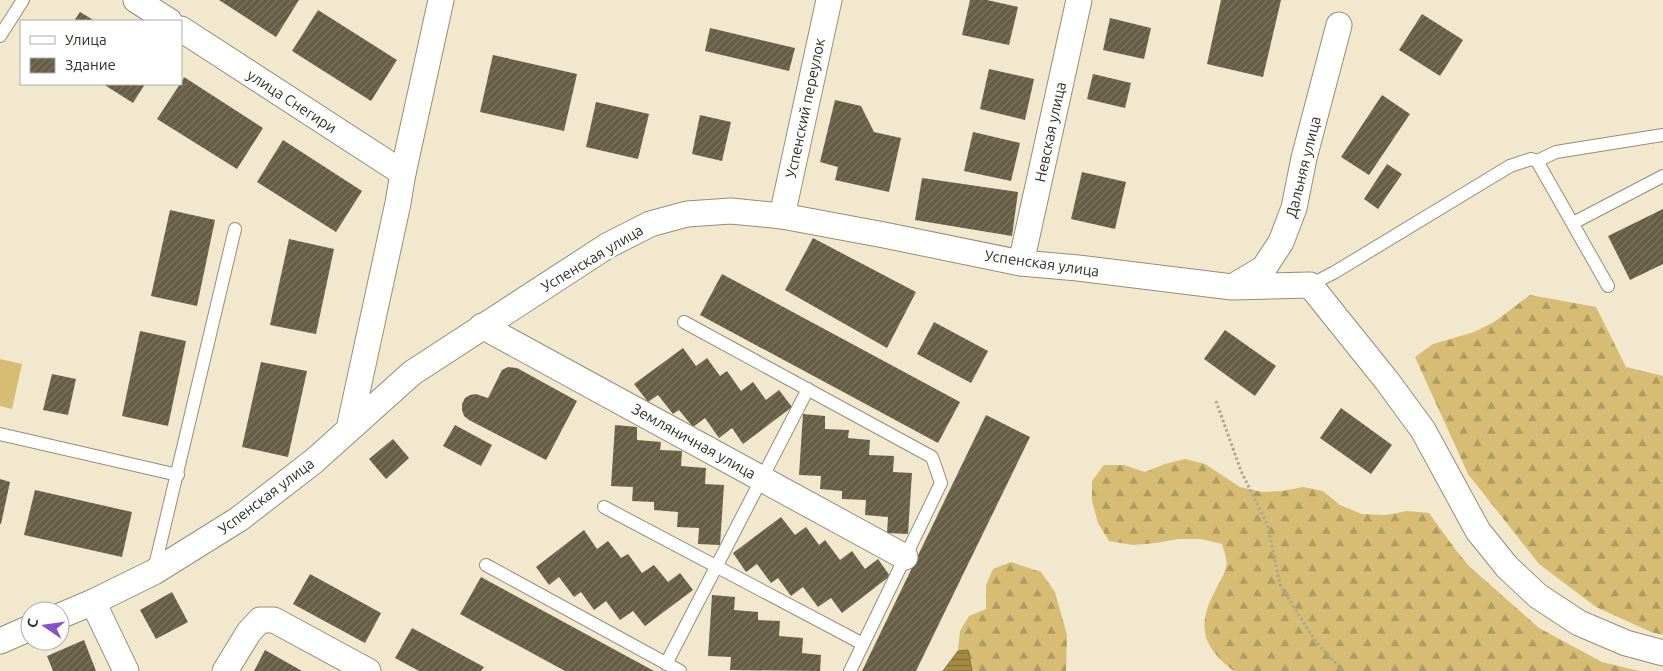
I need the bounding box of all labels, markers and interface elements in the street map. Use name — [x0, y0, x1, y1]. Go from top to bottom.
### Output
legend — [20, 20, 182, 85]
text: Улица — [65, 31, 107, 48]
street label: Успенский переулок — [782, 36, 828, 180]
text: Здание — [65, 56, 116, 73]
street label: улица Снегири — [244, 66, 340, 136]
street label: Невская улица — [1031, 80, 1069, 184]
street label: Дальняя улица — [1282, 114, 1324, 220]
street label: Успенская улица — [538, 221, 646, 295]
street label: Успенская улица — [984, 247, 1100, 279]
street label: Земляничная улица — [629, 400, 759, 482]
street label: Успенская улица — [215, 454, 317, 538]
north arrow — [20, 601, 70, 651]
text: С — [24, 617, 41, 629]

